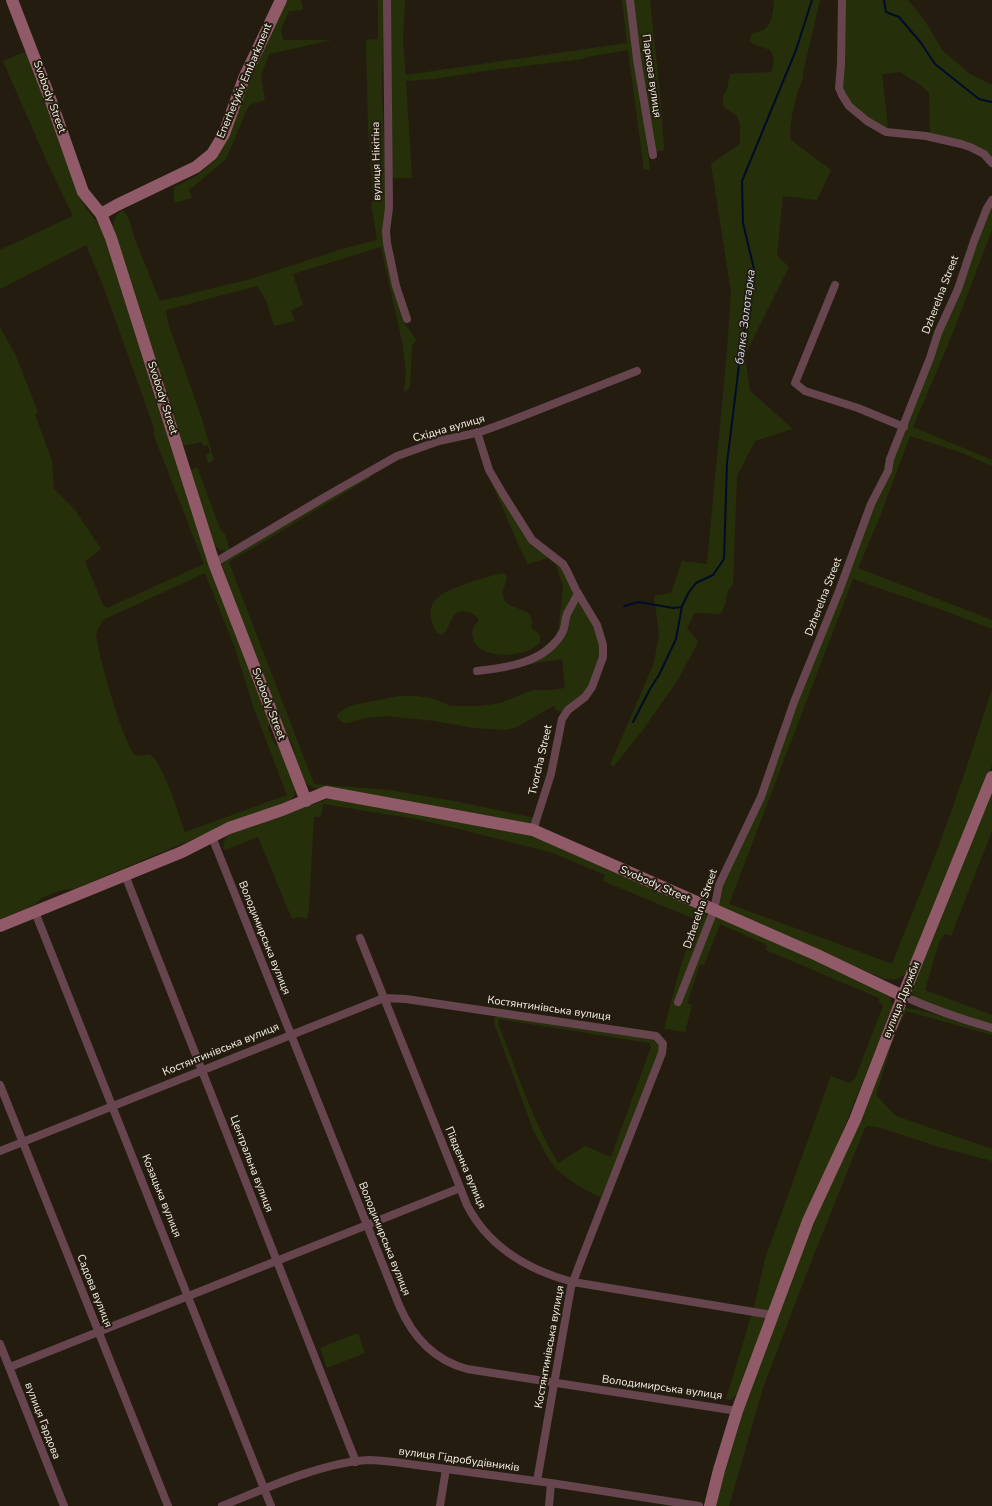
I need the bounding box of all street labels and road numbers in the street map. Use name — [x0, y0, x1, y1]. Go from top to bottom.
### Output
street label: Enerhetykiv Embarkment — [215, 22, 275, 140]
street label: Паркова вулиця — [639, 33, 663, 119]
street label: Svobody Street — [30, 59, 68, 135]
street label: вулиця Нікітіна — [370, 121, 384, 201]
street label: Dzherelna Street — [920, 254, 962, 336]
street label: Svobody Street — [144, 360, 180, 436]
street label: Східна вулиця — [411, 412, 487, 446]
street label: Dzherelna Street — [803, 556, 845, 638]
street label: Svobody Street — [248, 666, 288, 742]
street label: Tvorcha Street — [527, 724, 555, 796]
street label: Svobody Street — [618, 864, 692, 906]
street label: Dzherelna Street — [681, 867, 721, 951]
street label: Володимирська вулиця — [235, 879, 293, 997]
street label: вулиця Дружби — [881, 960, 923, 1040]
street label: Костянтинівська вулиця — [486, 994, 612, 1024]
street label: Костянтинівська вулиця — [161, 1021, 281, 1079]
street label: Центральна вулиця — [226, 1114, 276, 1214]
street label: Південна вулиця — [442, 1125, 488, 1211]
street label: Козацька вулиця — [138, 1153, 184, 1239]
street label: Володимирська вулиця — [355, 1180, 413, 1298]
street label: Садова вулиця — [73, 1253, 115, 1329]
street label: Костянтинівська вулиця — [533, 1285, 567, 1409]
street label: Володимирська вулиця — [601, 1373, 723, 1403]
street label: вулиця Гардова — [21, 1381, 63, 1461]
street label: вулиця Гідробудівників — [398, 1445, 520, 1475]

